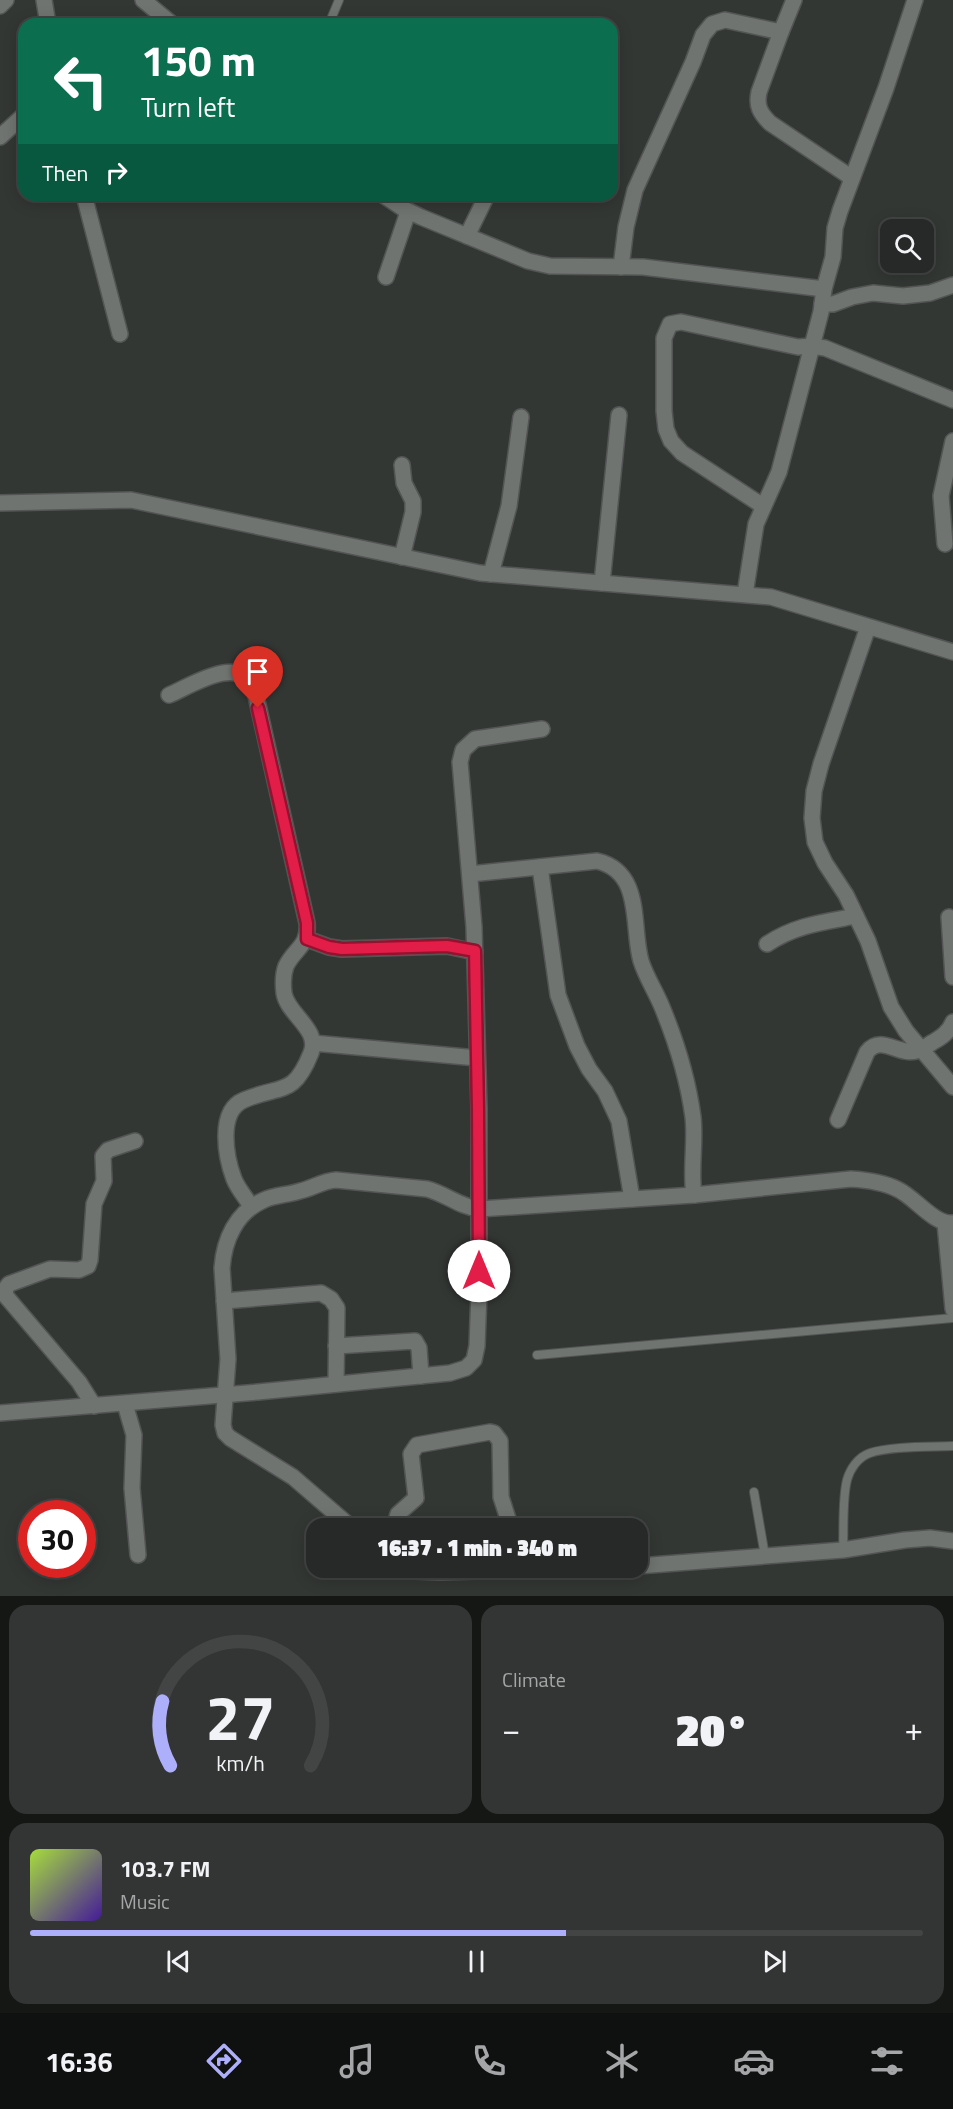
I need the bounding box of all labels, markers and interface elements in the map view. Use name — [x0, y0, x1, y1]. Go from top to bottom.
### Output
text: 150 m — [141, 28, 256, 92]
icon: left — [42, 42, 120, 120]
text: Turn left — [141, 86, 235, 127]
text: Then — [42, 156, 88, 190]
icon: right — [100, 156, 133, 189]
map controls — [880, 219, 934, 273]
button: search — [880, 219, 934, 273]
pin — [232, 646, 283, 708]
icon: arrive — [241, 655, 274, 688]
position arrow — [447, 1239, 511, 1303]
speed limit sign: 30 — [18, 1500, 96, 1578]
text: 16:37 · 1 min · 340 m — [377, 1531, 577, 1565]
text: Climate — [502, 1664, 566, 1695]
text: 27 — [206, 1669, 275, 1764]
text: 20° — [675, 1695, 750, 1763]
text: − — [502, 1704, 520, 1754]
text: + — [905, 1704, 923, 1754]
text: km/h — [216, 1748, 265, 1780]
text: 103.7 FM — [120, 1852, 210, 1886]
text: Music — [120, 1886, 170, 1917]
icon: previous — [162, 1945, 195, 1978]
icon: pause — [460, 1945, 493, 1978]
icon: next — [758, 1945, 791, 1978]
icon: directions — [203, 2040, 245, 2082]
icon: music — [336, 2040, 378, 2082]
icon: phone — [468, 2040, 510, 2082]
icon: climate — [601, 2040, 643, 2082]
icon: car — [733, 2040, 775, 2082]
icon: filters — [866, 2040, 908, 2082]
text: 16:36 — [45, 2041, 113, 2082]

